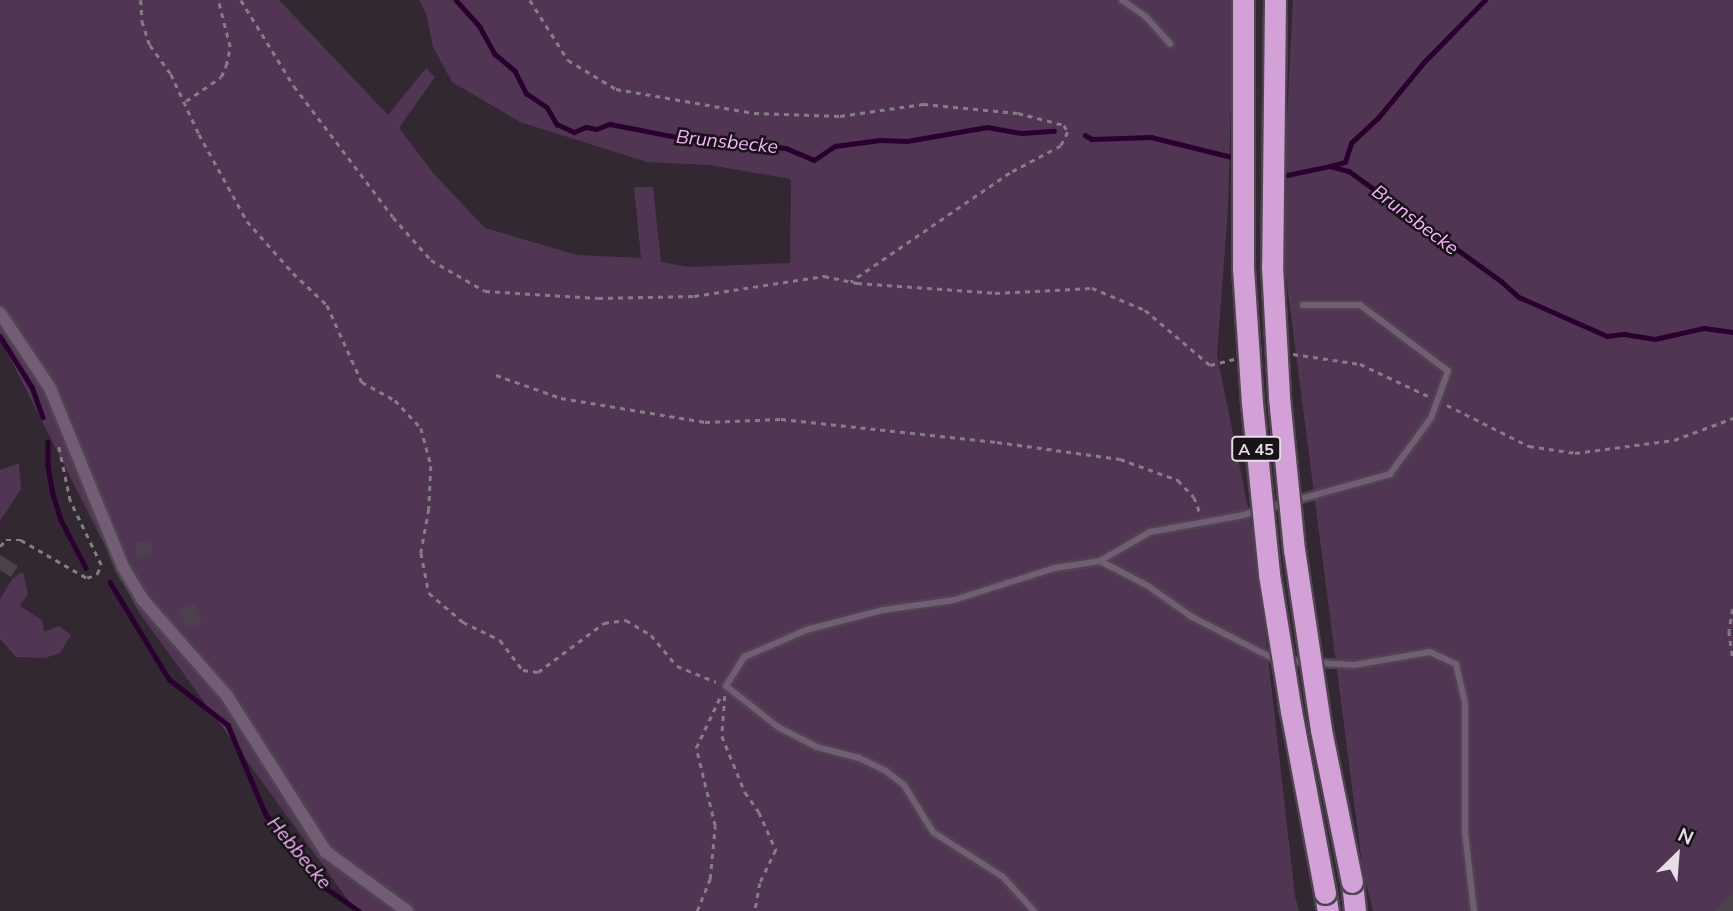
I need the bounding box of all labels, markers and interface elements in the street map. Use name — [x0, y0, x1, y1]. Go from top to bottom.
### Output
water label: Brunsbecke — [675, 125, 779, 159]
water label: Brunsbecke — [1367, 180, 1463, 260]
road number: A 45 — [1230, 436, 1282, 462]
water label: Hebbecke — [262, 812, 336, 894]
north arrow — [1642, 820, 1712, 890]
text: N — [1674, 822, 1697, 850]

